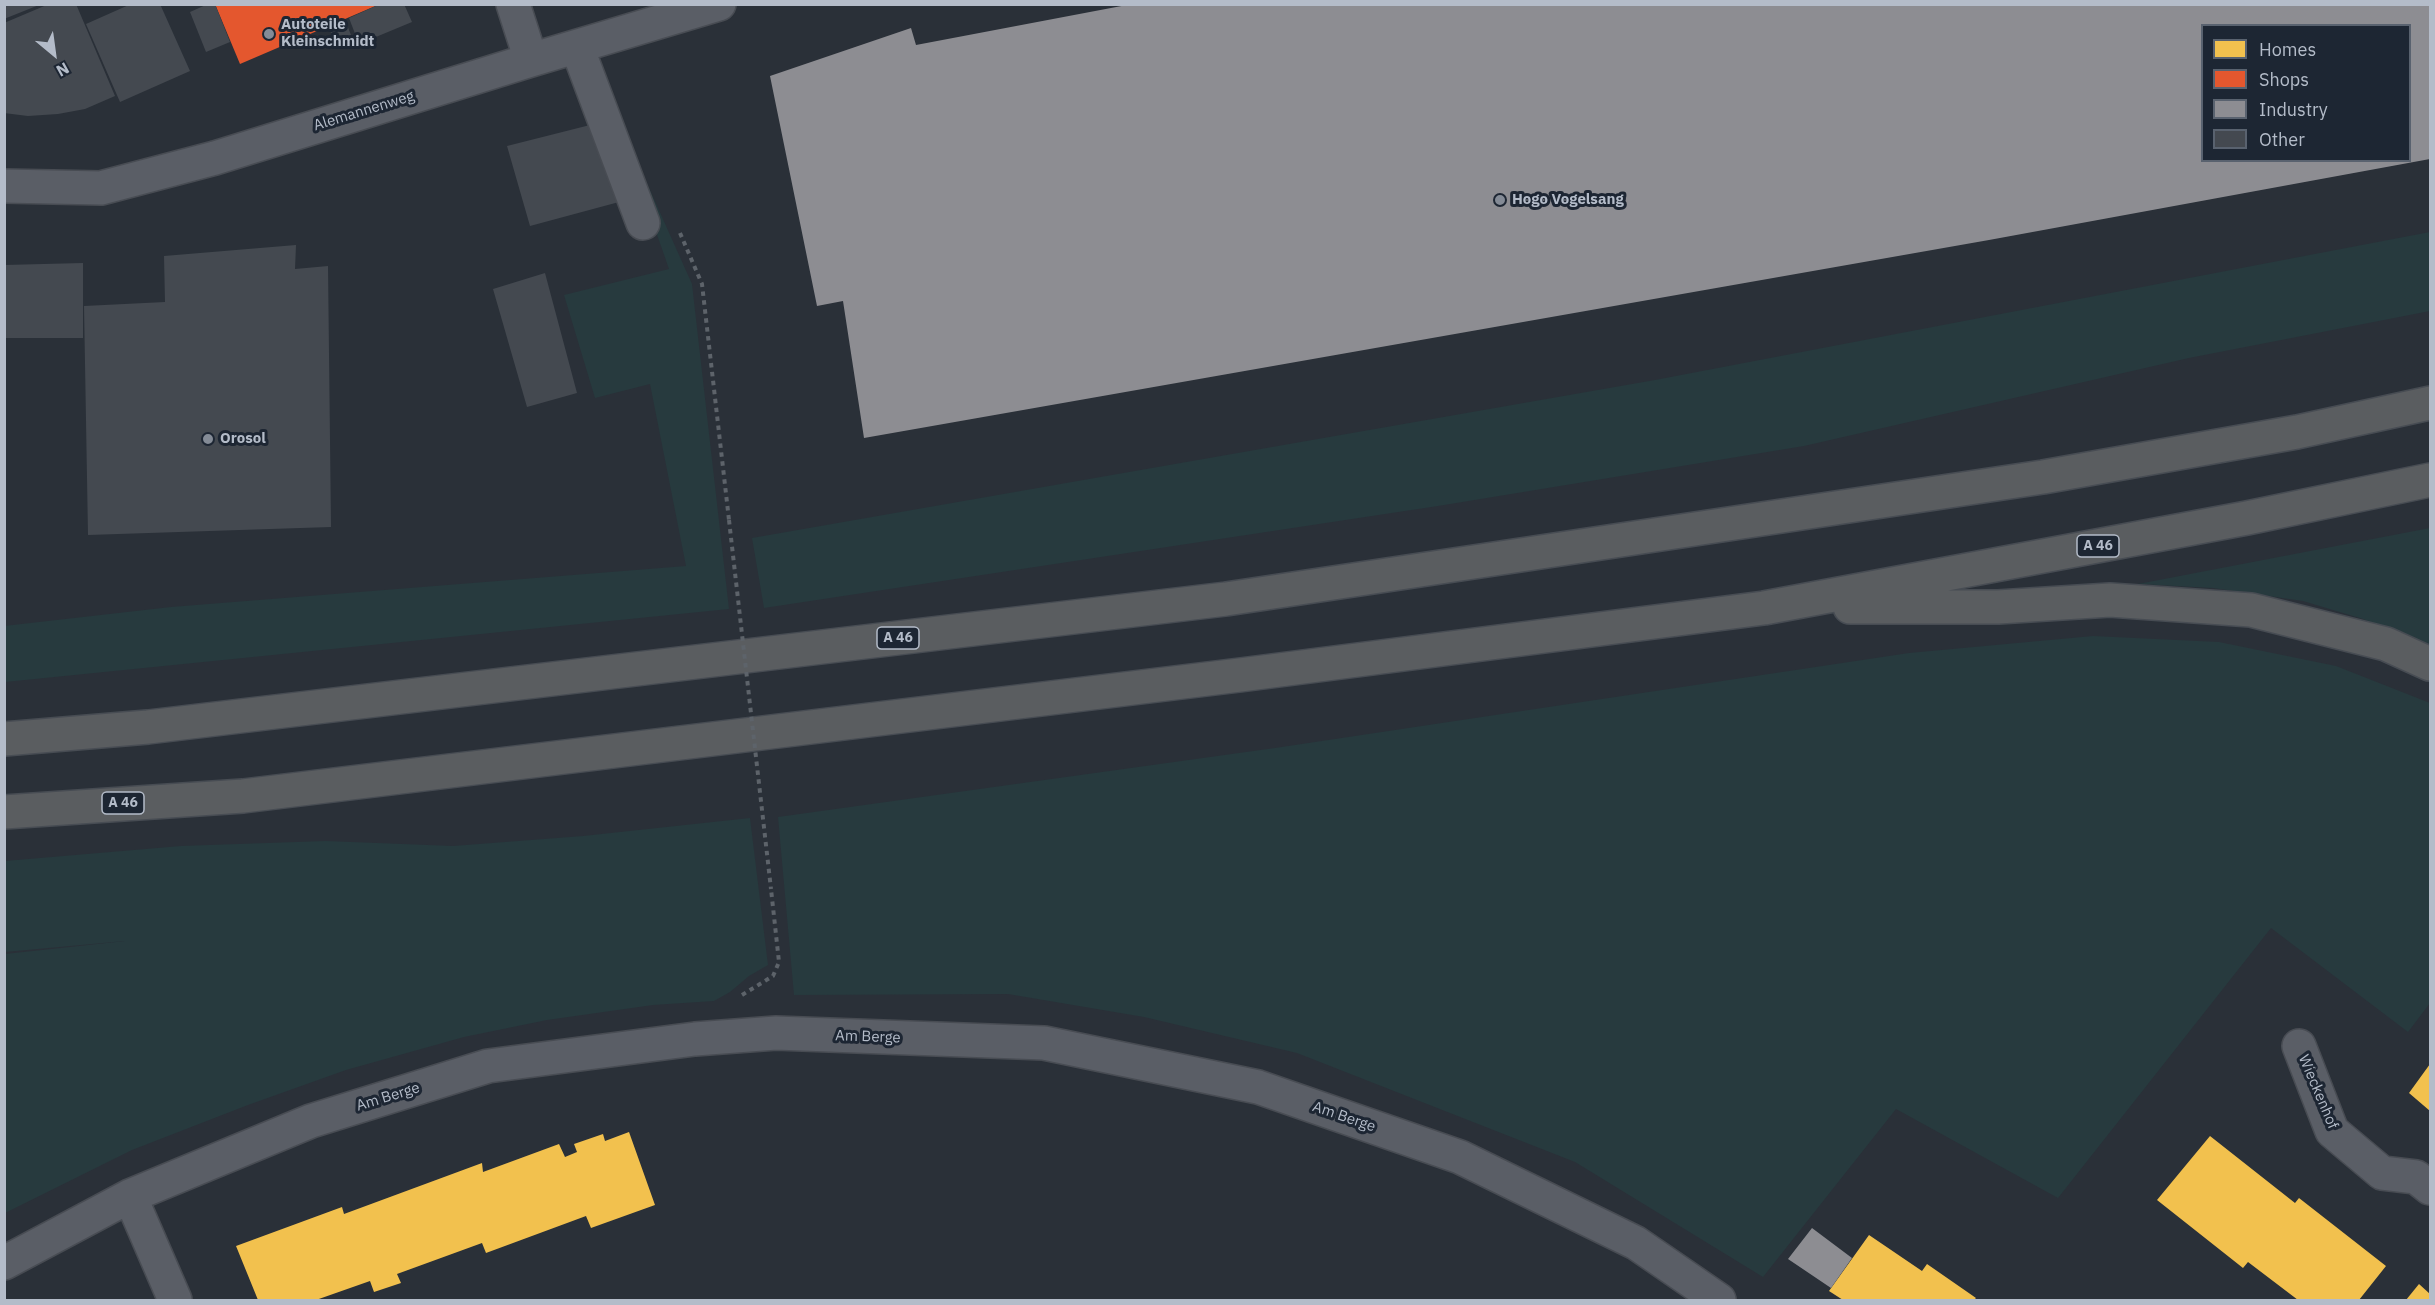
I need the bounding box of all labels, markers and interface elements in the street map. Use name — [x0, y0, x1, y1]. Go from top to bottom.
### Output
place label: Autoteile Kleinschmidt — [281, 16, 374, 51]
north arrow — [24, 24, 84, 84]
legend — [2201, 24, 2411, 162]
marker: Autoteile Kleinschmidt — [262, 27, 276, 41]
text: Homes — [2259, 38, 2316, 61]
text: N — [53, 58, 73, 81]
text: Shops — [2259, 68, 2309, 91]
street label: Alemannenweg — [311, 87, 417, 135]
text: Industry — [2259, 98, 2328, 121]
text: Other — [2259, 128, 2305, 151]
place label: Hogo Vogelsang — [1512, 191, 1624, 209]
marker: Hogo Vogelsang — [1493, 193, 1507, 207]
place label: Orosol — [220, 430, 266, 448]
marker: Orosol — [201, 432, 215, 446]
road number: A 46 — [2077, 535, 2119, 557]
road number: A 46 — [877, 627, 919, 649]
road number: A 46 — [102, 792, 144, 814]
street label: Am Berge — [835, 1027, 901, 1047]
street label: Wieckenhof — [2294, 1052, 2342, 1132]
street label: Am Berge — [354, 1079, 422, 1115]
street label: Am Berge — [1310, 1098, 1378, 1136]

